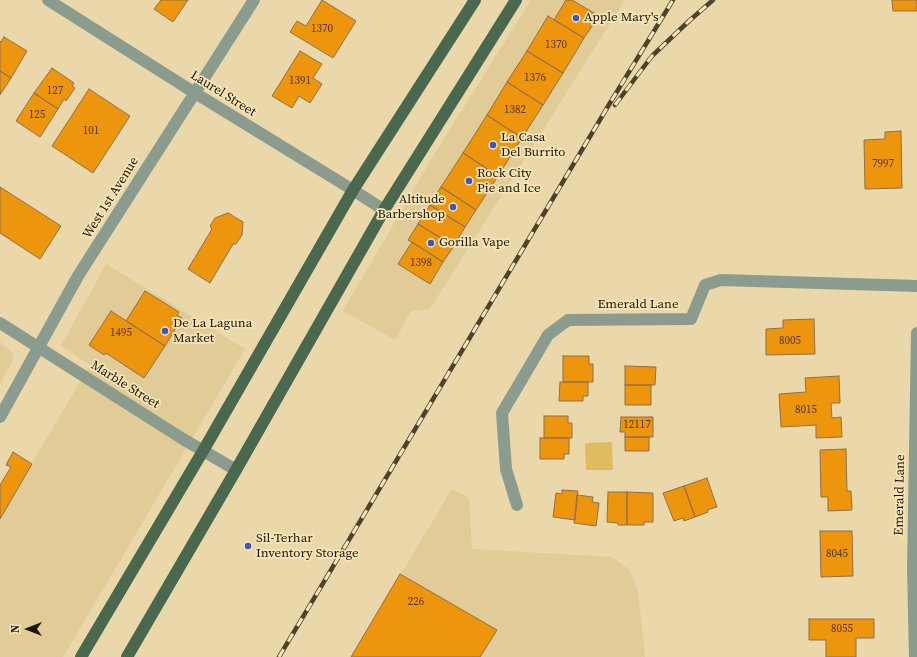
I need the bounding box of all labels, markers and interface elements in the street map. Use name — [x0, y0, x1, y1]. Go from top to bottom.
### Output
place label: Apple Mary's — [584, 10, 659, 26]
marker: Apple Mary's — [571, 13, 581, 23]
house number: 1370 — [311, 22, 333, 36]
house number: 1370 — [545, 38, 567, 52]
street label: Laurel Street — [187, 68, 259, 120]
house number: 1376 — [524, 71, 546, 85]
house number: 1391 — [289, 74, 311, 88]
house number: 127 — [47, 84, 63, 98]
house number: 1382 — [504, 103, 526, 117]
house number: 125 — [29, 108, 45, 122]
house number: 101 — [83, 124, 99, 138]
place label: La Casa Del Burrito — [501, 130, 565, 161]
marker: La Casa Del Burrito — [488, 140, 498, 150]
street label: West 1st Avenue — [80, 154, 142, 242]
house number: 7997 — [872, 157, 894, 171]
place label: Rock City Pie and Ice — [477, 166, 541, 197]
marker: Rock City Pie and Ice — [464, 176, 474, 186]
place label: Altitude Barbershop — [378, 192, 445, 223]
marker: Altitude Barbershop — [448, 202, 458, 212]
place label: Gorilla Vape — [439, 235, 510, 251]
marker: Gorilla Vape — [426, 238, 436, 248]
house number: 1398 — [410, 256, 432, 270]
street label: Emerald Lane — [597, 297, 679, 313]
place label: De La Laguna Market — [173, 316, 252, 347]
house number: 1495 — [110, 326, 132, 340]
marker: De La Laguna Market — [160, 326, 170, 336]
house number: 8005 — [779, 334, 801, 348]
street label: Marble Street — [88, 358, 162, 412]
house number: 8015 — [795, 403, 817, 417]
house number: 12117 — [623, 418, 651, 432]
street label: Emerald Lane — [891, 454, 909, 536]
place label: Sil-Terhar Inventory Storage — [256, 531, 359, 562]
marker: Sil-Terhar Inventory Storage — [243, 541, 253, 551]
house number: 8045 — [826, 547, 848, 561]
house number: 226 — [408, 595, 424, 609]
north arrow — [8, 609, 48, 649]
house number: 8055 — [831, 622, 853, 636]
text: N — [8, 625, 23, 633]

